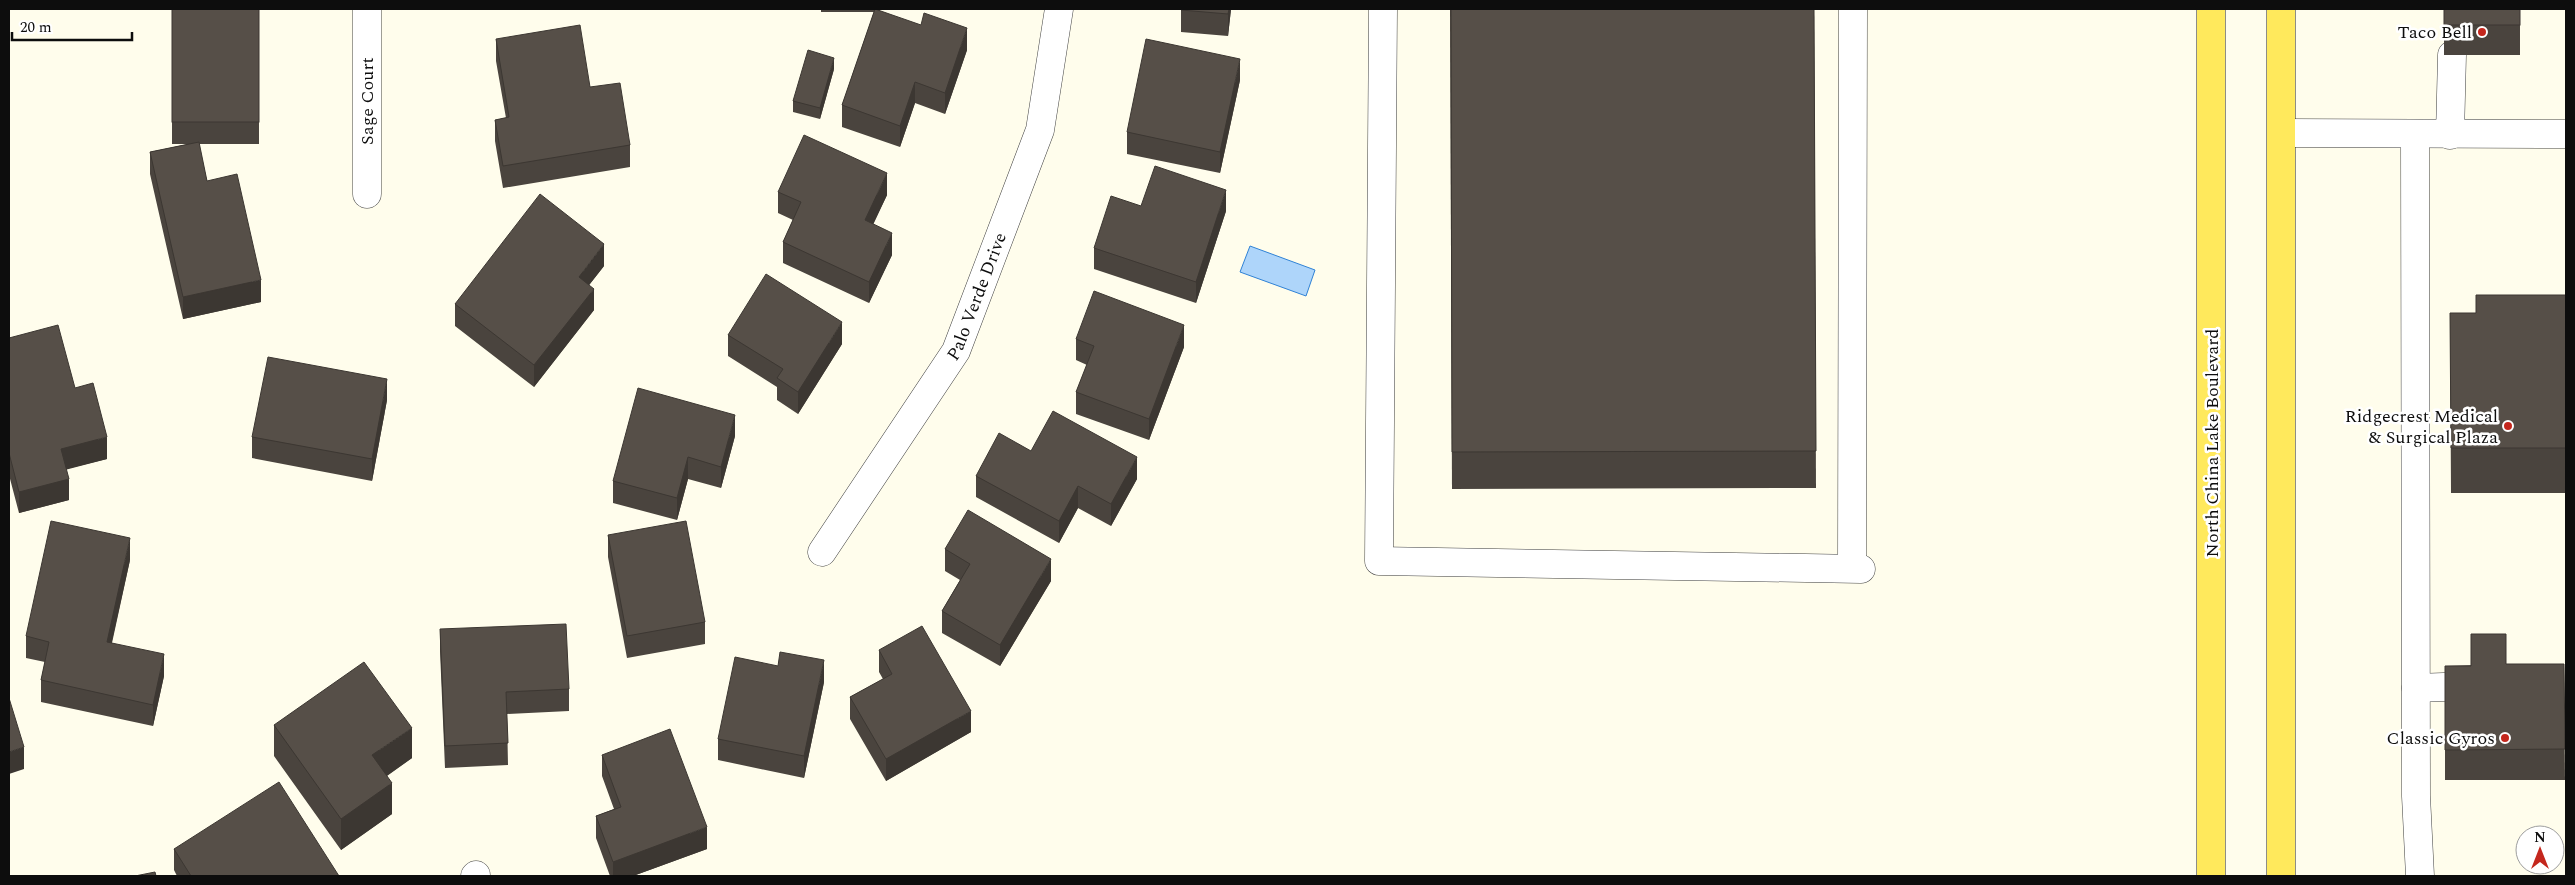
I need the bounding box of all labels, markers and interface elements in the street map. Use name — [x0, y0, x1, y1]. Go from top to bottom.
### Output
scale bar — [12, 10, 132, 42]
text: 20 m — [20, 16, 52, 39]
place label: Taco Bell — [2398, 19, 2472, 46]
marker: Taco Bell — [2476, 26, 2488, 38]
street label: Sage Court — [354, 57, 381, 145]
street label: Palo Verde Drive — [940, 228, 1013, 366]
street label: North China Lake Boulevard — [2199, 329, 2226, 557]
place label: Ridgecrest Medical & Surgical Plaza — [2345, 403, 2498, 451]
marker: Ridgecrest Medical & Surgical Plaza — [2502, 420, 2514, 432]
place label: Classic Gyros — [2387, 725, 2495, 752]
marker: Classic Gyros — [2499, 732, 2511, 744]
north arrow — [2515, 825, 2565, 875]
text: N — [2534, 827, 2546, 848]

